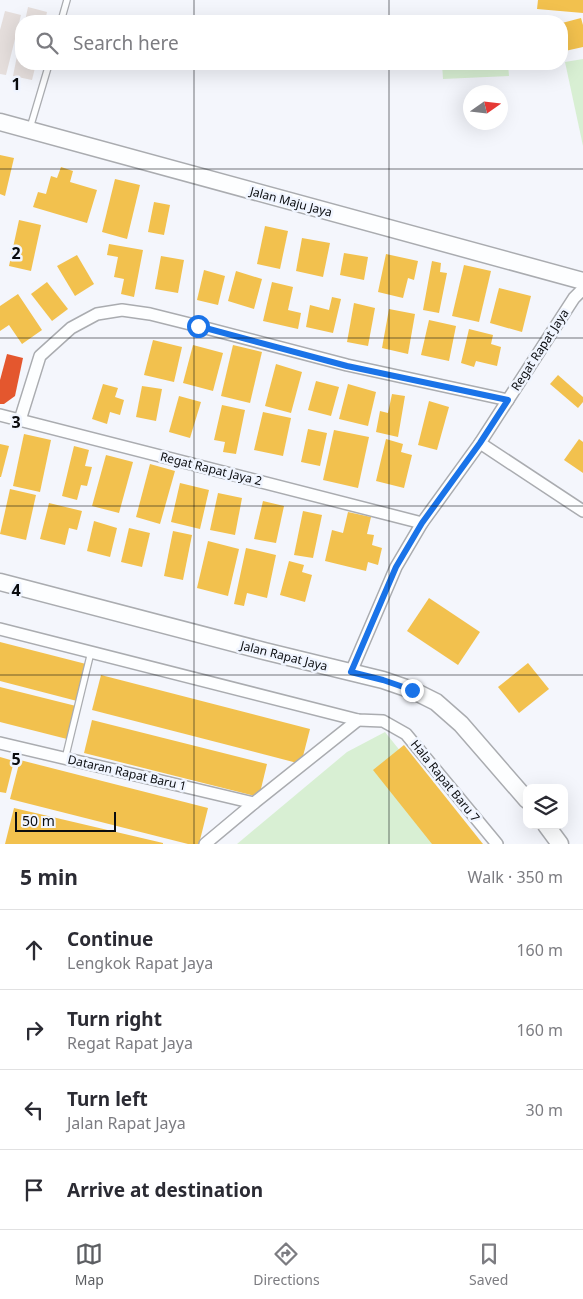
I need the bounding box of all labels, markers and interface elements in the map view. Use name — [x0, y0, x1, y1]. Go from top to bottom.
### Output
search box — [15, 15, 568, 70]
icon: search — [33, 29, 61, 57]
text: Search here — [73, 30, 179, 56]
text: 1 — [11, 73, 21, 95]
north arrow — [463, 85, 508, 130]
street label: Jalan Maju Jaya — [247, 182, 334, 221]
text: 2 — [11, 242, 21, 264]
street label: Regat Rapat Jaya — [507, 306, 572, 394]
route start — [187, 315, 210, 338]
text: 3 — [11, 411, 21, 433]
street label: Regat Rapat Jaya 2 — [158, 448, 264, 489]
text: 4 — [11, 579, 21, 601]
street label: Jalan Rapat Jaya — [238, 636, 329, 675]
route end — [401, 679, 424, 702]
street label: Hala Rapat Baru 7 — [407, 736, 484, 825]
text: 5 — [11, 748, 21, 770]
street label: Dataran Rapat Baru 1 — [66, 751, 188, 794]
map controls — [523, 784, 568, 829]
button: layers — [523, 784, 568, 829]
scale bar — [15, 809, 116, 832]
text: 50 m — [22, 811, 55, 830]
text: 5 min — [20, 863, 78, 891]
text: Walk · 350 m — [468, 866, 563, 888]
text: Continue — [67, 926, 153, 952]
icon: ahead — [20, 936, 48, 964]
text: 160 m — [516, 939, 563, 961]
text: Lengkok Rapat Jaya — [67, 952, 213, 974]
text: Turn right — [67, 1006, 162, 1032]
icon: right — [20, 1016, 48, 1044]
text: 160 m — [516, 1019, 563, 1041]
text: Regat Rapat Jaya — [67, 1032, 193, 1054]
text: Turn left — [67, 1086, 148, 1112]
icon: left — [20, 1096, 48, 1124]
text: 30 m — [526, 1099, 563, 1121]
text: Jalan Rapat Jaya — [67, 1112, 186, 1134]
icon: arrive — [20, 1176, 48, 1204]
text: Arrive at destination — [67, 1177, 263, 1203]
tab: Map — [75, 1240, 104, 1289]
tab: Directions — [253, 1240, 320, 1289]
tab: Saved — [469, 1240, 508, 1289]

